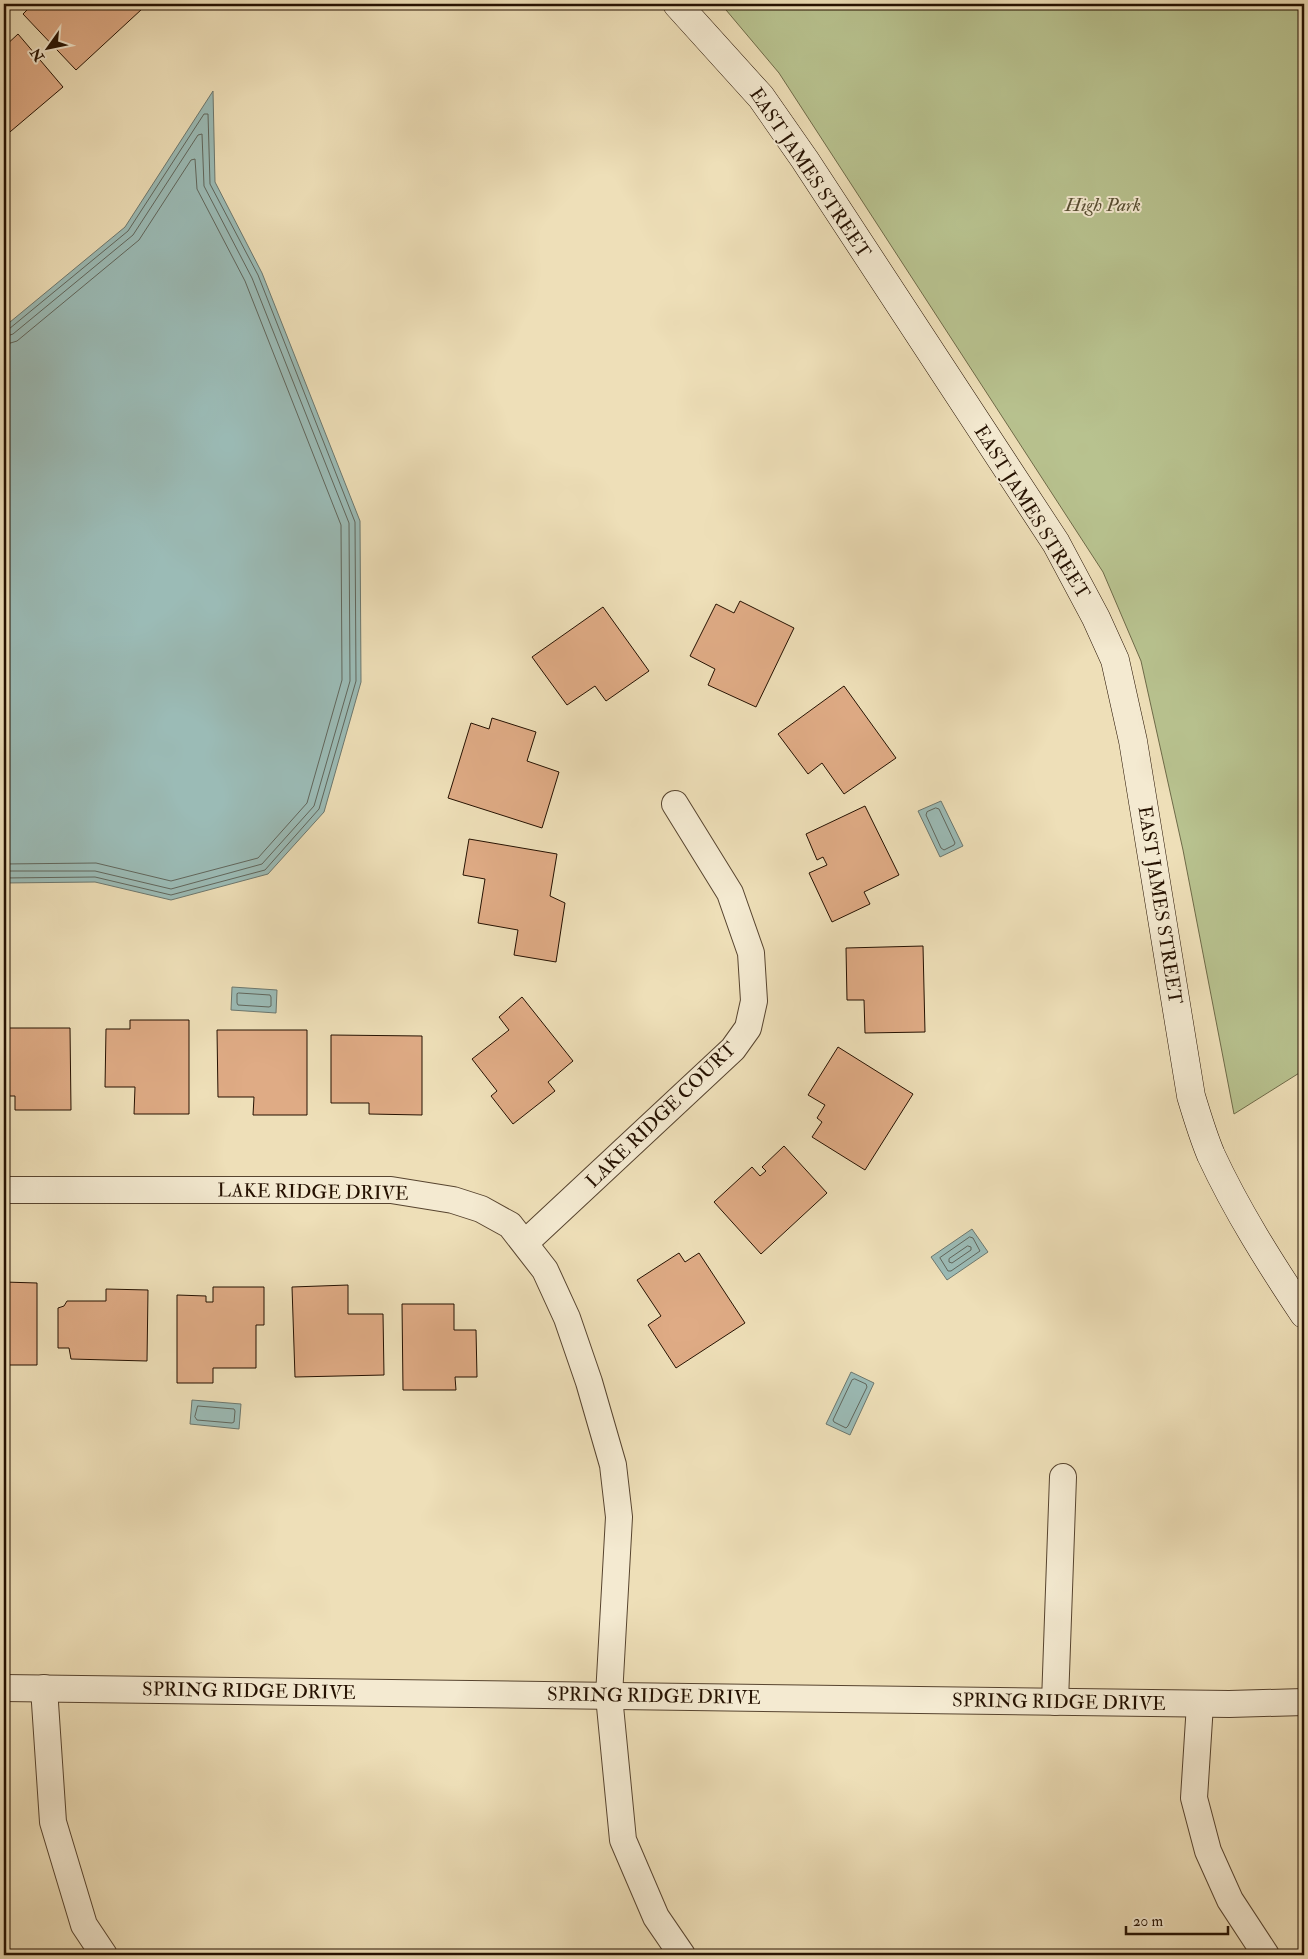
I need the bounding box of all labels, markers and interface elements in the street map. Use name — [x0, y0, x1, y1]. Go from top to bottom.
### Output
north arrow — [22, 22, 72, 72]
text: N — [27, 45, 49, 66]
street label: EAST JAMES STREET — [744, 83, 876, 263]
park label: High Park — [1064, 193, 1141, 217]
street label: EAST JAMES STREET — [969, 421, 1095, 603]
street label: EAST JAMES STREET — [1132, 804, 1188, 1006]
street label: LAKE RIDGE COURT — [581, 1037, 741, 1193]
street label: LAKE RIDGE DRIVE — [217, 1178, 409, 1206]
street label: SPRING RIDGE DRIVE — [142, 1677, 356, 1705]
street label: SPRING RIDGE DRIVE — [547, 1682, 761, 1710]
street label: SPRING RIDGE DRIVE — [952, 1688, 1166, 1716]
scale bar — [1126, 1904, 1228, 1936]
text: 20 m — [1133, 1912, 1163, 1931]

